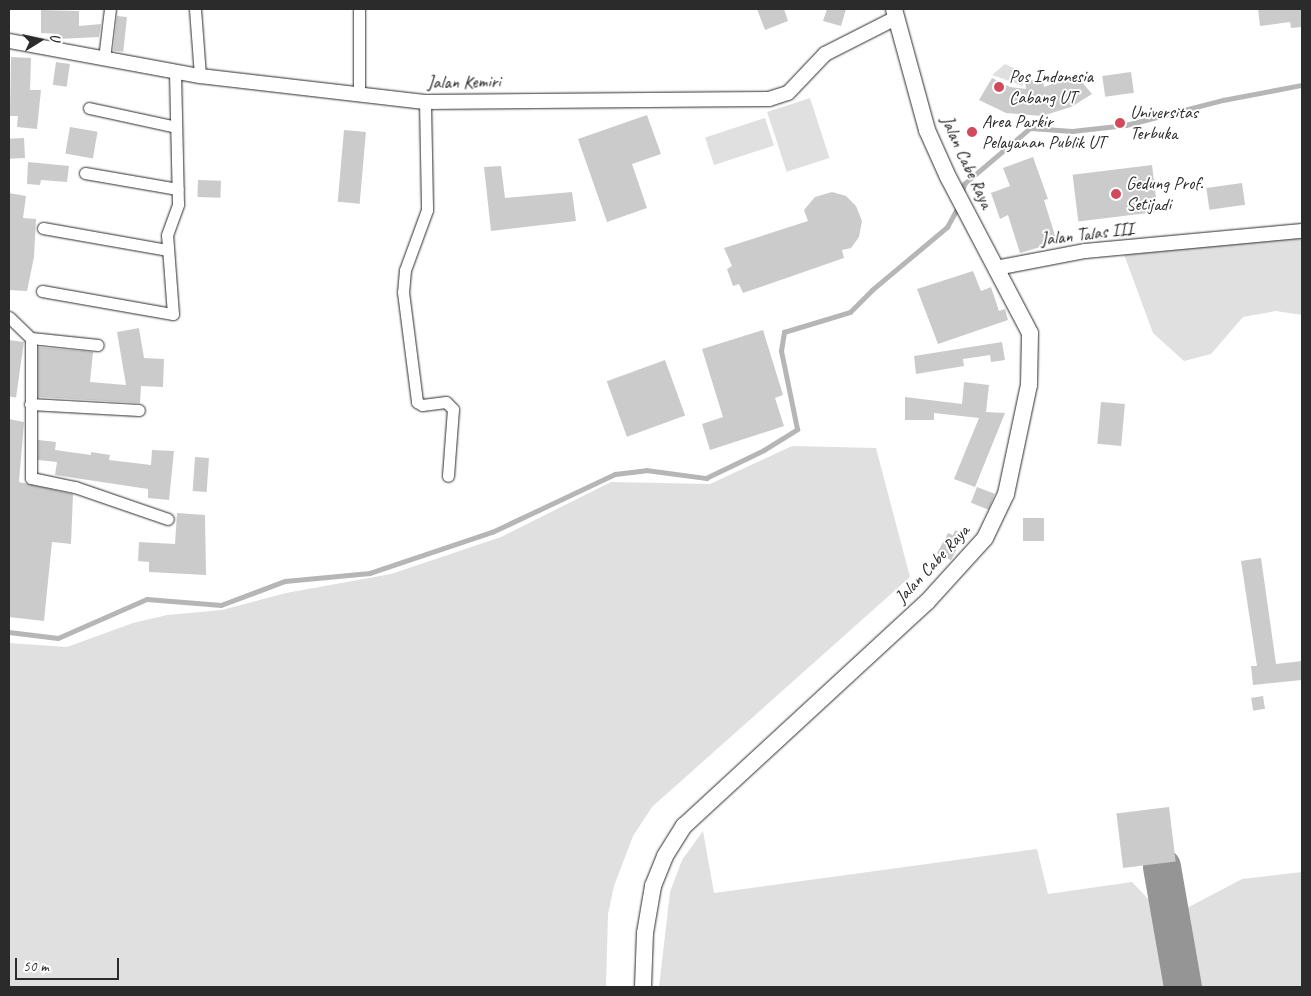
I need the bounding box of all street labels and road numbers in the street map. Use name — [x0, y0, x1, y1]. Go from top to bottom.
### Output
street label: Jalan Kemiri — [427, 71, 501, 93]
street label: Jalan Cabe Raya — [936, 112, 998, 212]
street label: Jalan Talas III — [1039, 218, 1135, 250]
street label: Jalan Cabe Raya — [890, 520, 974, 608]

